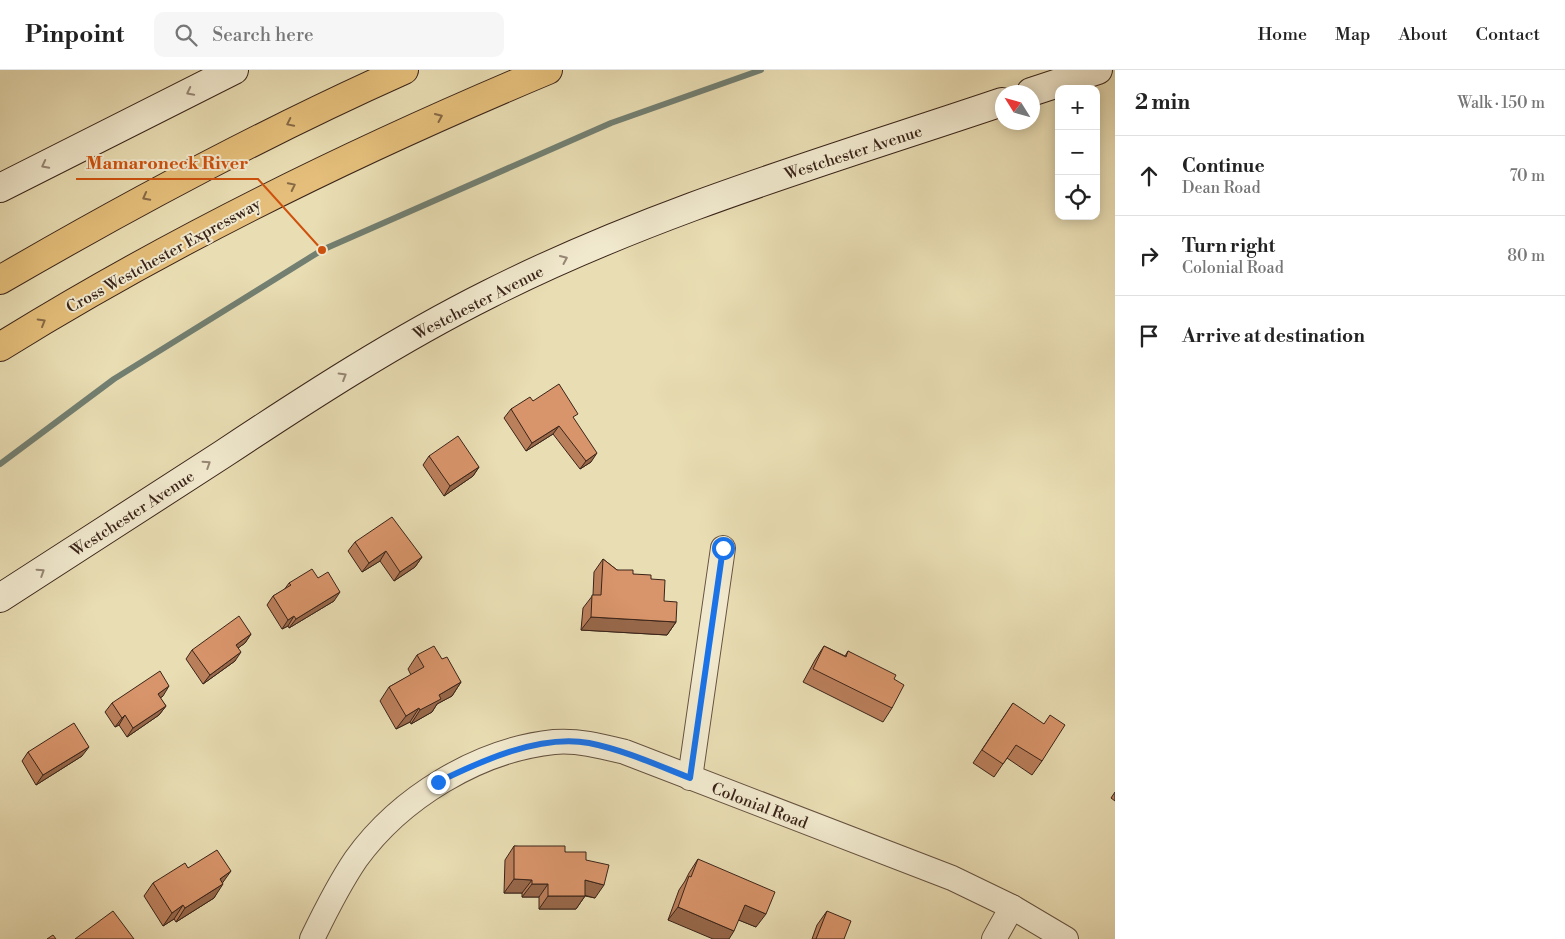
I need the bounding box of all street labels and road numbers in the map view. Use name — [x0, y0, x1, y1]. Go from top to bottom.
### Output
street label: Westchester Avenue — [781, 121, 925, 185]
street label: Cross Westchester Expressway — [63, 194, 264, 318]
street label: Westchester Avenue — [409, 261, 547, 345]
street label: Westchester Avenue — [66, 466, 198, 562]
street label: Colonial Road — [709, 778, 811, 834]

